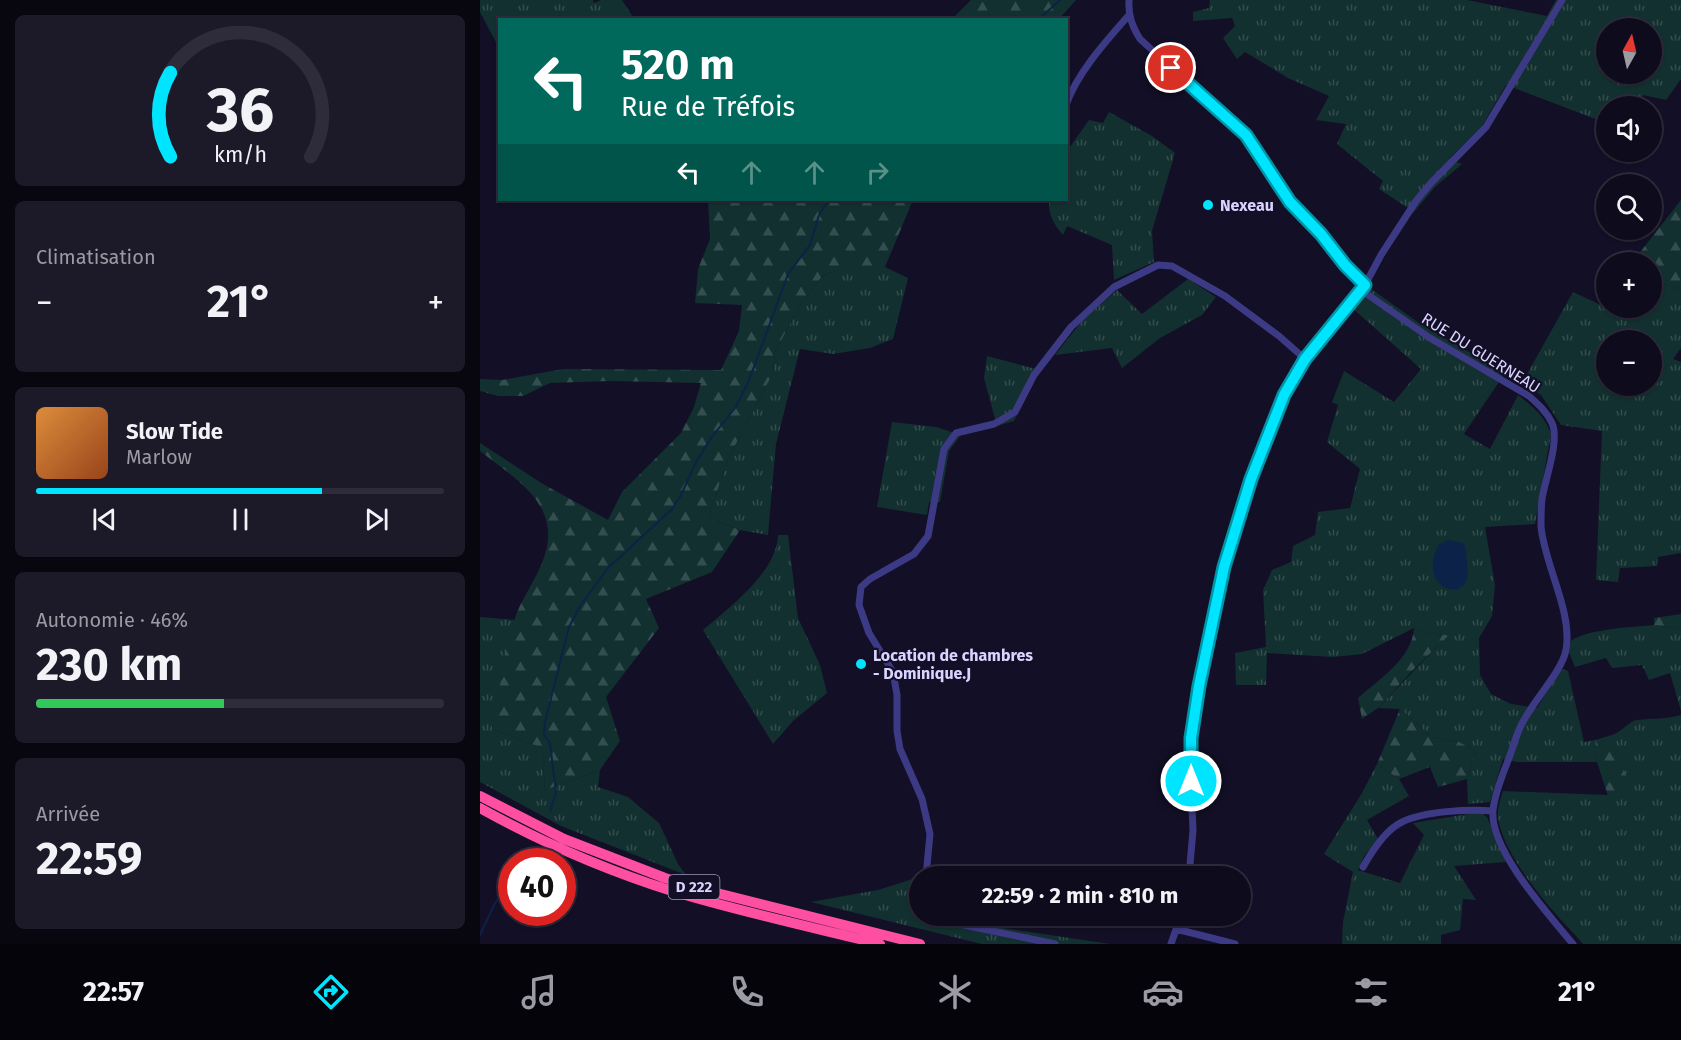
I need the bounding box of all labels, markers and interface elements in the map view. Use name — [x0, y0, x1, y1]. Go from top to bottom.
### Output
north arrow — [1596, 18, 1662, 84]
map controls — [1596, 18, 1662, 396]
text: 520 m — [621, 40, 735, 90]
icon: left — [522, 42, 600, 120]
pin — [1145, 42, 1196, 93]
icon: arrive — [1154, 51, 1187, 84]
text: 36 — [205, 74, 274, 149]
text: Rue de Tréfois — [621, 91, 795, 123]
button: sound — [1596, 96, 1662, 162]
text: km/h — [213, 143, 267, 169]
icon: left — [672, 156, 705, 189]
icon: ahead — [735, 156, 768, 189]
icon: ahead — [798, 156, 831, 189]
icon: right — [861, 156, 894, 189]
button: search — [1596, 174, 1662, 240]
place label: Nexeau — [1220, 196, 1274, 215]
marker: Nexeau — [1201, 198, 1215, 212]
text: Climatisation — [36, 245, 156, 269]
button: + — [1596, 252, 1662, 318]
text: 21° — [207, 275, 273, 329]
text: − — [36, 283, 53, 323]
text: + — [428, 283, 444, 323]
street label: RUE DU GUERNEAU — [1418, 309, 1544, 397]
button: − — [1596, 330, 1662, 396]
text: Slow Tide — [126, 418, 223, 445]
text: Marlow — [126, 445, 192, 469]
icon: previous — [88, 503, 121, 536]
icon: pause — [224, 503, 257, 536]
icon: next — [360, 503, 393, 536]
text: Autonomie · 46% — [36, 608, 188, 632]
text: 230 km — [36, 638, 182, 692]
place label: Location de chambres - Dominique.J — [873, 646, 1033, 683]
marker: Location de chambres - Dominique.J — [854, 657, 868, 671]
position arrow — [1159, 749, 1223, 813]
text: Arrivée — [36, 802, 100, 826]
text: 22:59 — [36, 832, 142, 886]
speed limit sign: 40 — [498, 848, 576, 926]
road number: D 222 — [668, 875, 720, 899]
text: 22:59 · 2 min · 810 m — [982, 882, 1178, 909]
icon: directions — [310, 971, 352, 1013]
icon: music — [518, 971, 560, 1013]
icon: phone — [726, 971, 768, 1013]
icon: climate — [934, 971, 976, 1013]
icon: car — [1142, 971, 1184, 1013]
icon: filters — [1350, 971, 1392, 1013]
text: 22:57 — [83, 976, 144, 1008]
text: 21° — [1558, 976, 1598, 1008]

